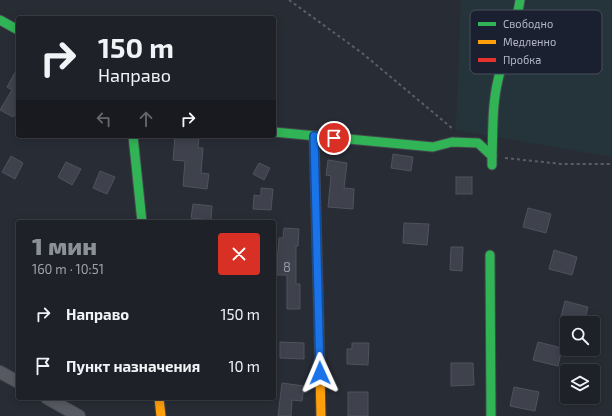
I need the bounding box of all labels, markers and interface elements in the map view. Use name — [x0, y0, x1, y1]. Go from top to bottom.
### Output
legend — [470, 10, 602, 74]
text: Свободно — [503, 17, 553, 30]
text: 150 m — [98, 30, 174, 64]
icon: right — [32, 32, 84, 84]
text: Медленно — [503, 35, 556, 48]
text: Пробка — [503, 53, 541, 66]
text: Направо — [98, 64, 171, 86]
icon: left — [93, 108, 115, 130]
icon: ahead — [135, 108, 157, 130]
icon: right — [177, 108, 199, 130]
pin — [317, 121, 351, 155]
icon: arrive — [323, 127, 345, 149]
text: 1 мин — [32, 231, 97, 260]
button: close — [218, 233, 260, 275]
house number: 8 — [283, 259, 291, 275]
text: 160 m · 10:51 — [32, 261, 104, 277]
icon: right — [32, 303, 54, 325]
text: Направо — [66, 305, 129, 323]
text: 150 m — [220, 305, 260, 323]
map controls — [560, 316, 600, 404]
button: search — [560, 316, 600, 356]
position arrow — [299, 352, 341, 394]
icon: arrive — [32, 355, 54, 377]
text: Пункт назначения — [66, 357, 200, 375]
text: 10 m — [228, 357, 260, 375]
button: layers — [560, 364, 600, 404]

